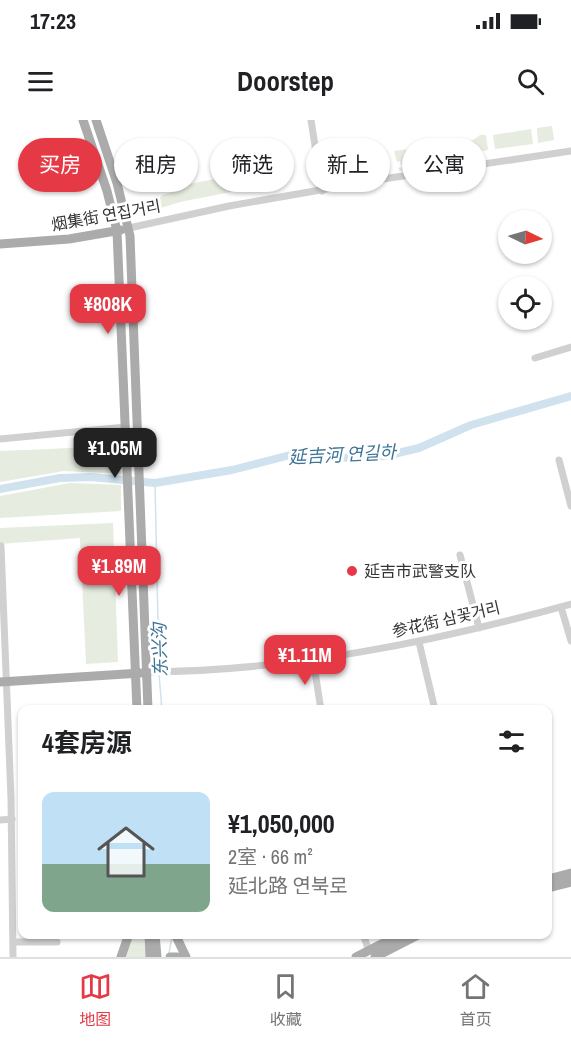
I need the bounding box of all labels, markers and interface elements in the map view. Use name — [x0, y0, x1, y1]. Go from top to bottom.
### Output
text: 17:23 — [30, 6, 76, 36]
text: Doorstep — [237, 63, 334, 99]
icon: menu — [24, 65, 57, 98]
icon: search — [514, 65, 547, 98]
chip: 买房 — [18, 138, 102, 192]
chip: 租房 — [114, 138, 198, 192]
chip: 筛选 — [210, 138, 294, 192]
chip: 新上 — [306, 138, 390, 192]
chip: 公寓 — [402, 138, 486, 192]
street label: 烟集街 연집거리 — [50, 195, 162, 235]
north arrow — [498, 210, 552, 264]
map controls — [498, 210, 552, 330]
button: locate — [498, 276, 552, 330]
pin: ¥808K — [66, 284, 150, 335]
text: ¥808K — [84, 290, 132, 317]
pin: ¥1.05M — [66, 428, 164, 479]
text: ¥1.05M — [88, 434, 142, 461]
water label: 延吉河 연길하 — [287, 439, 399, 470]
pin: ¥1.89M — [70, 546, 168, 597]
text: ¥1.89M — [92, 552, 146, 579]
place label: 延吉市武警支队 — [364, 560, 476, 582]
marker: 延吉市武警支队 — [345, 564, 359, 578]
street label: 参花街 삼꽃거리 — [390, 596, 502, 642]
water label: 东兴沟 — [146, 621, 173, 677]
pin: ¥1.11M — [256, 635, 354, 686]
text: ¥1.11M — [278, 641, 332, 668]
text: 4套房源 — [42, 725, 132, 760]
icon: filters — [495, 725, 528, 758]
text: ¥1,050,000 — [228, 806, 335, 841]
icon: home — [90, 816, 162, 888]
text: 2室 · 66 m² — [228, 843, 313, 870]
text: 延北路 연북로 — [228, 872, 348, 899]
tab: 地图 — [79, 970, 112, 1030]
tab: 收藏 — [269, 970, 302, 1030]
tab: 首页 — [459, 970, 492, 1030]

